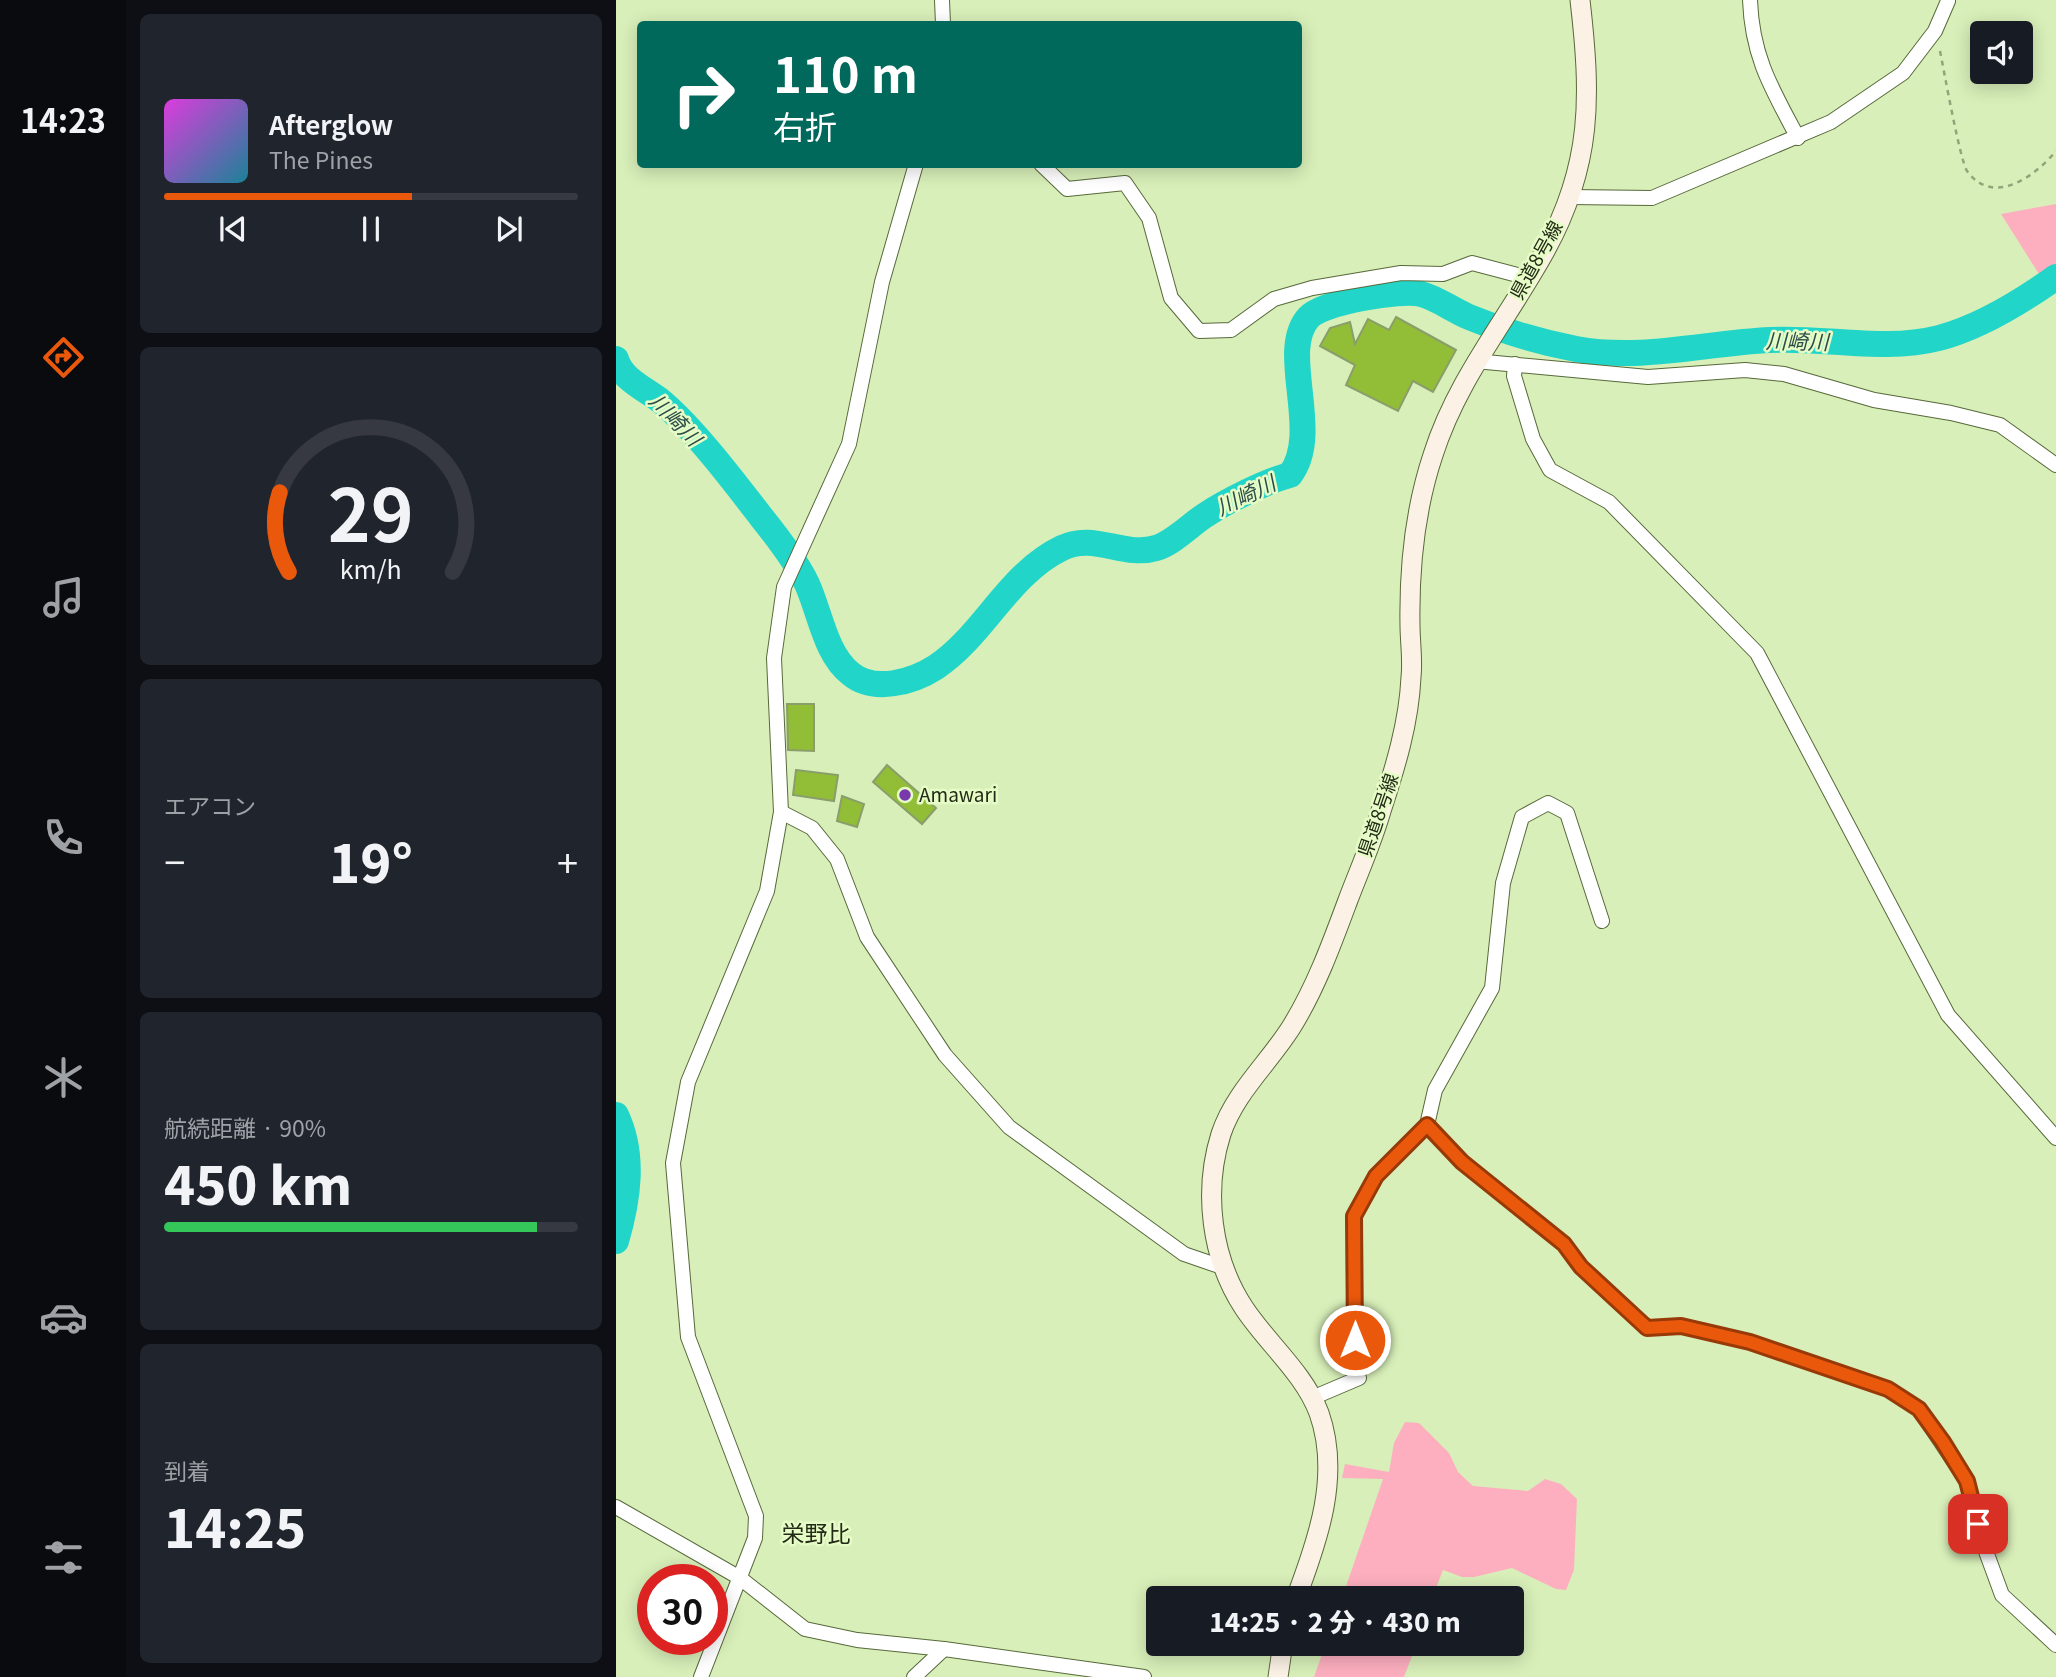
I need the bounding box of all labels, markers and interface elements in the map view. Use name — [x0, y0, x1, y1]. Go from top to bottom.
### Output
map controls — [1970, 21, 2033, 84]
button: sound — [1970, 21, 2033, 84]
text: 110 m — [773, 36, 918, 107]
icon: right — [658, 49, 749, 140]
text: 14:23 — [20, 96, 106, 142]
text: 右折 — [773, 102, 837, 148]
text: Afterglow — [269, 105, 393, 142]
text: The Pines — [269, 142, 373, 176]
icon: previous — [214, 210, 252, 248]
icon: pause — [352, 210, 390, 248]
icon: next — [490, 210, 528, 248]
street label: 県道8号線 — [1502, 215, 1567, 304]
water label: 川崎川 — [1765, 324, 1831, 356]
icon: directions — [39, 333, 88, 382]
water label: 川崎川 — [644, 386, 710, 453]
text: 29 — [328, 458, 414, 563]
water label: 川崎川 — [1210, 466, 1282, 521]
text: km/h — [340, 550, 402, 586]
icon: music — [39, 573, 88, 622]
street label: 県道8号線 — [1350, 769, 1403, 860]
place label: Amawari — [919, 780, 997, 807]
marker: Amawari — [897, 787, 913, 803]
text: エアコン — [164, 788, 256, 822]
icon: phone — [39, 813, 88, 862]
text: 19° — [329, 823, 413, 898]
text: − — [164, 833, 185, 888]
text: + — [557, 833, 578, 888]
icon: climate — [39, 1053, 88, 1102]
text: 航続距離 · 90% — [164, 1110, 326, 1144]
text: 450 km — [164, 1145, 352, 1220]
icon: car — [39, 1293, 88, 1342]
position arrow — [1318, 1303, 1392, 1377]
text: 到着 — [164, 1453, 210, 1487]
text: 14:25 — [164, 1488, 306, 1563]
pin — [1948, 1494, 2008, 1554]
icon: arrive — [1959, 1505, 1997, 1543]
district label: 栄野比 — [782, 1515, 851, 1549]
icon: filters — [39, 1533, 88, 1582]
speed limit sign: 30 — [637, 1564, 728, 1655]
text: 14:25 · 2 分 · 430 m — [1209, 1602, 1461, 1639]

